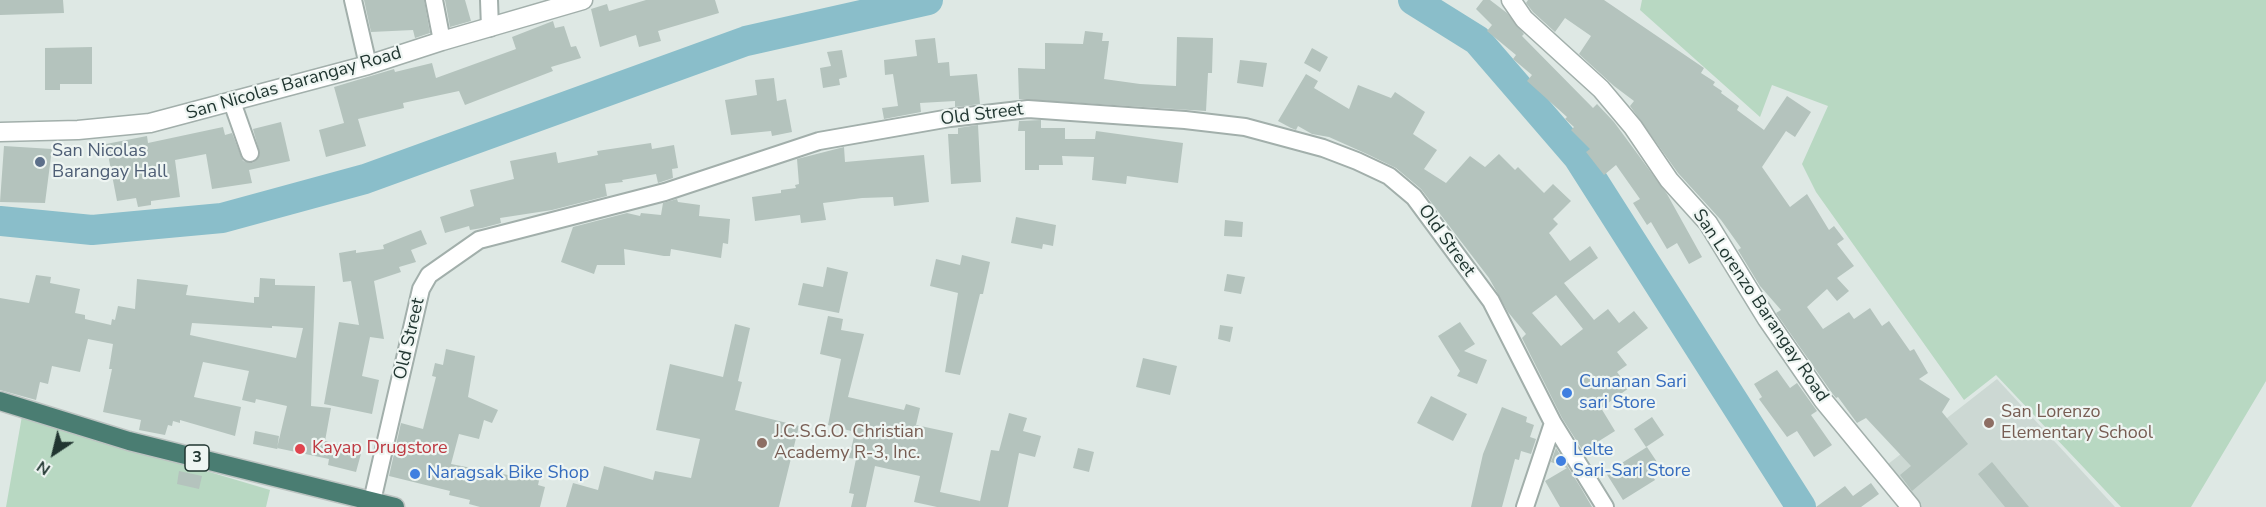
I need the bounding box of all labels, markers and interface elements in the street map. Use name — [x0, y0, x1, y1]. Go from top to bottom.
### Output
street label: San Nicolas Barangay Road — [184, 43, 404, 125]
street label: Old Street — [939, 99, 1025, 131]
place label: San Nicolas Barangay Hall — [52, 141, 168, 184]
marker: San Nicolas Barangay Hall — [33, 155, 47, 169]
street label: Old Street — [1413, 201, 1479, 281]
street label: San Lorenzo Barangay Road — [1687, 206, 1833, 406]
street label: Old Street — [390, 296, 430, 382]
place label: Cunanan Sari sari Store — [1579, 372, 1687, 415]
marker: Cunanan Sari sari Store — [1560, 386, 1574, 400]
place label: San Lorenzo Elementary School — [2001, 402, 2153, 444]
marker: San Lorenzo Elementary School — [1982, 416, 1996, 430]
place label: J.C.S.G.O. Christian Academy R-3, Inc. — [774, 422, 924, 464]
north arrow — [24, 423, 84, 483]
marker: J.C.S.G.O. Christian Academy R-3, Inc. — [755, 436, 769, 450]
place label: Kayap Drugstore — [312, 438, 448, 460]
place label: Lelte Sari-Sari Store — [1573, 440, 1691, 482]
marker: Kayap Drugstore — [293, 442, 307, 456]
road number: 3 — [185, 445, 209, 471]
marker: Lelte Sari-Sari Store — [1554, 454, 1568, 468]
text: N — [32, 455, 55, 480]
place label: Naragsak Bike Shop — [427, 463, 589, 485]
marker: Naragsak Bike Shop — [408, 467, 422, 481]

